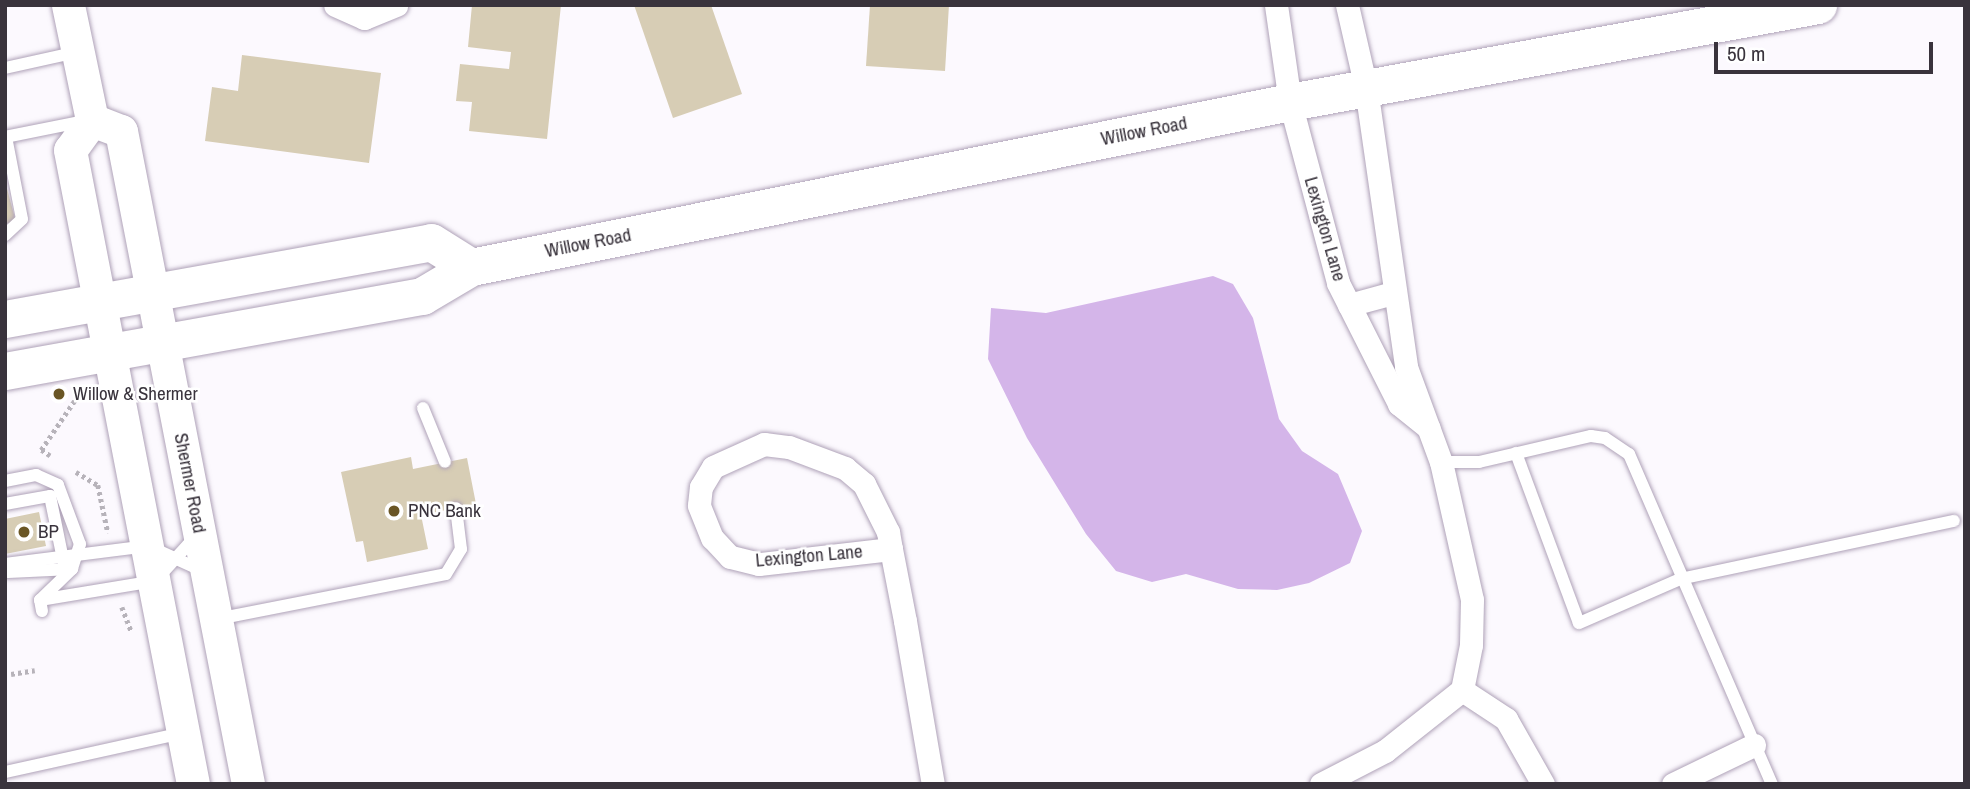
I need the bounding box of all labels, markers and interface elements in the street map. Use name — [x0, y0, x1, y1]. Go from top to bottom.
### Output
scale bar — [1718, 28, 1937, 72]
text: 50 m — [1727, 39, 1765, 68]
street label: Willow Road — [1099, 111, 1189, 151]
street label: Lexington Lane — [1299, 174, 1351, 284]
street label: Willow Road — [543, 223, 633, 263]
place label: Willow & Shermer — [73, 383, 198, 405]
marker: Willow & Shermer — [51, 386, 67, 402]
street label: Shermer Road — [169, 431, 211, 535]
place label: PNC Bank — [408, 500, 481, 522]
marker: PNC Bank — [386, 503, 402, 519]
place label: BP — [38, 521, 59, 543]
marker: BP — [16, 524, 32, 540]
street label: Lexington Lane — [754, 540, 864, 572]

